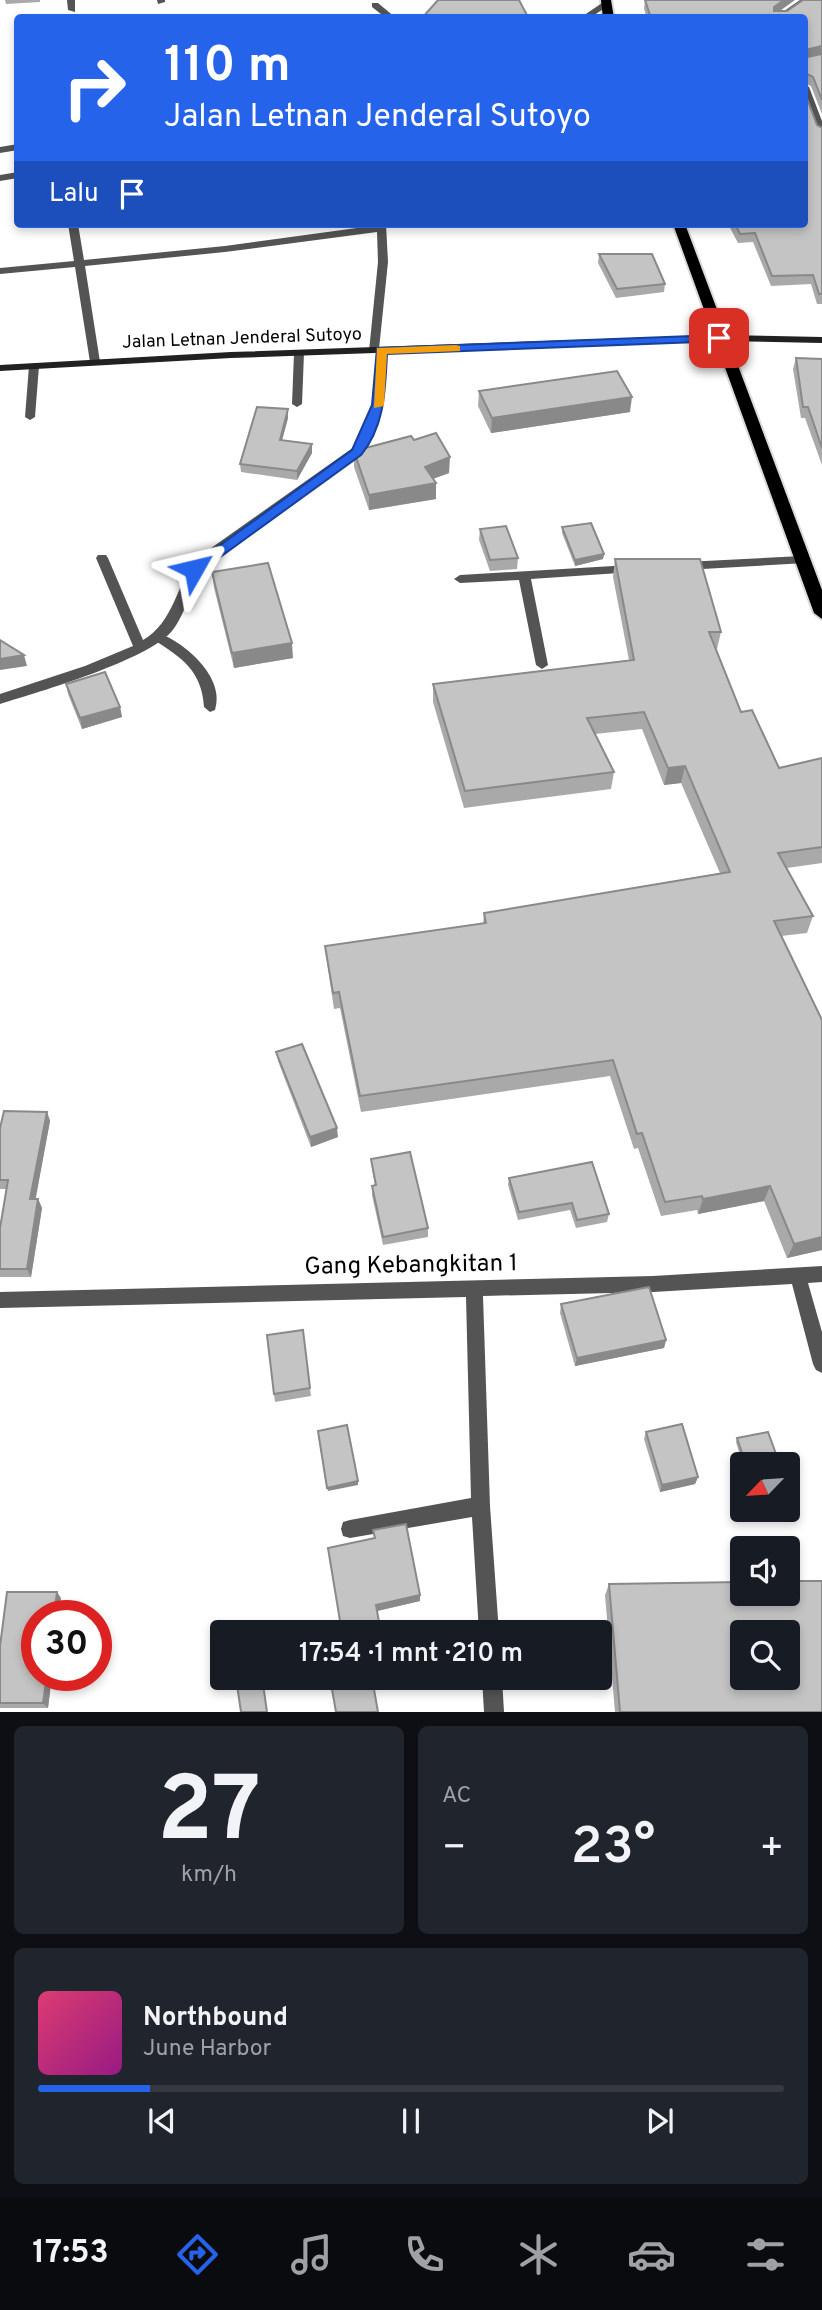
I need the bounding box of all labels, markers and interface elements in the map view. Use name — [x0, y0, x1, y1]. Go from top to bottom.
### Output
text: 110 m — [164, 37, 291, 99]
icon: right — [49, 42, 140, 133]
text: Jalan Letnan Jenderal Sutoyo — [164, 98, 591, 138]
icon: arrive — [113, 175, 151, 213]
text: Lalu — [49, 178, 99, 211]
pin — [689, 308, 749, 368]
icon: arrive — [700, 319, 738, 357]
street label: Jalan Letnan Jenderal Sutoyo — [122, 323, 362, 355]
position arrow — [157, 532, 231, 606]
street label: Gang Kebangkitan 1 — [304, 1249, 518, 1283]
north arrow — [730, 1452, 800, 1522]
map controls — [730, 1452, 800, 1690]
button: sound — [730, 1536, 800, 1606]
speed limit sign: 30 — [21, 1600, 112, 1691]
button: search — [730, 1620, 800, 1690]
text: 17:54 · 1 mnt · 210 m — [299, 1638, 523, 1671]
text: 27 — [157, 1758, 261, 1873]
text: AC — [442, 1782, 471, 1811]
text: 23° — [571, 1816, 655, 1882]
text: − — [442, 1825, 467, 1874]
text: + — [759, 1825, 784, 1874]
text: km/h — [181, 1861, 237, 1890]
text: Northbound — [143, 2002, 288, 2035]
text: June Harbor — [143, 2035, 271, 2064]
icon: previous — [143, 2102, 181, 2140]
icon: pause — [392, 2102, 430, 2140]
icon: next — [641, 2102, 679, 2140]
icon: directions — [173, 2230, 222, 2279]
icon: music — [287, 2230, 336, 2279]
icon: phone — [400, 2230, 449, 2279]
icon: climate — [514, 2230, 563, 2279]
icon: car — [627, 2230, 676, 2279]
icon: filters — [741, 2230, 790, 2279]
text: 17:53 — [32, 2234, 109, 2274]

